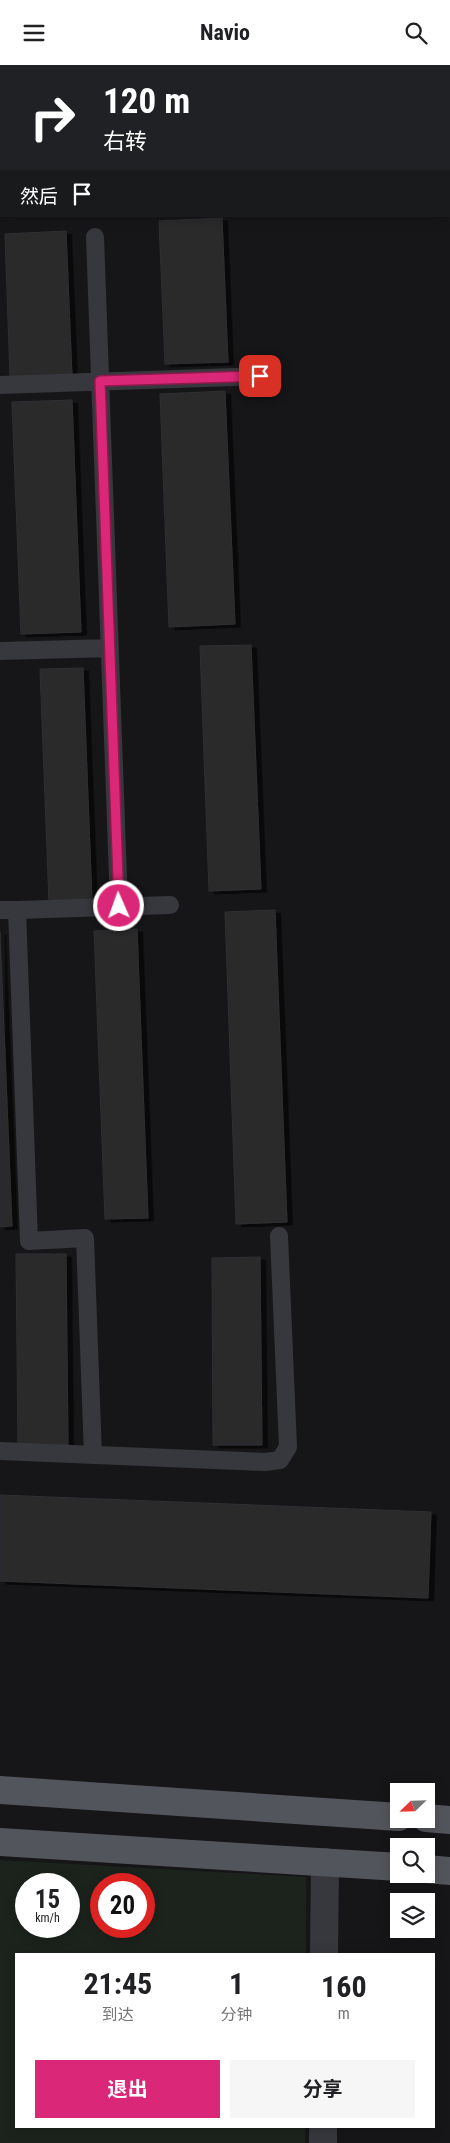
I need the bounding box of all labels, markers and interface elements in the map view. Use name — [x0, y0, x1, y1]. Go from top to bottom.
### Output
icon: menu — [20, 19, 48, 47]
icon: search — [402, 19, 430, 47]
text: Navio — [200, 20, 250, 45]
text: 120 m — [103, 81, 190, 122]
icon: right — [20, 85, 85, 150]
text: 右转 — [103, 129, 147, 154]
icon: arrive — [68, 180, 96, 208]
text: 然后 — [20, 185, 58, 208]
pin — [239, 355, 281, 397]
icon: arrive — [246, 362, 274, 390]
position arrow — [92, 879, 144, 931]
north arrow — [390, 1783, 435, 1827]
map controls — [390, 1783, 435, 1938]
button: search — [390, 1838, 435, 1883]
speed limit sign: 20 — [90, 1873, 155, 1938]
text: 15 — [35, 1885, 60, 1914]
button: layers — [390, 1893, 435, 1938]
text: km/h — [35, 1911, 60, 1925]
text: 21:45 — [83, 1966, 152, 2001]
text: 1 — [229, 1966, 244, 2001]
text: 160 — [321, 1969, 367, 2004]
text: m — [338, 2004, 350, 2023]
text: 到达 — [102, 2005, 134, 2024]
text: 分钟 — [221, 2005, 253, 2024]
button: 退出 — [35, 2060, 220, 2118]
button: 分享 — [230, 2060, 415, 2118]

